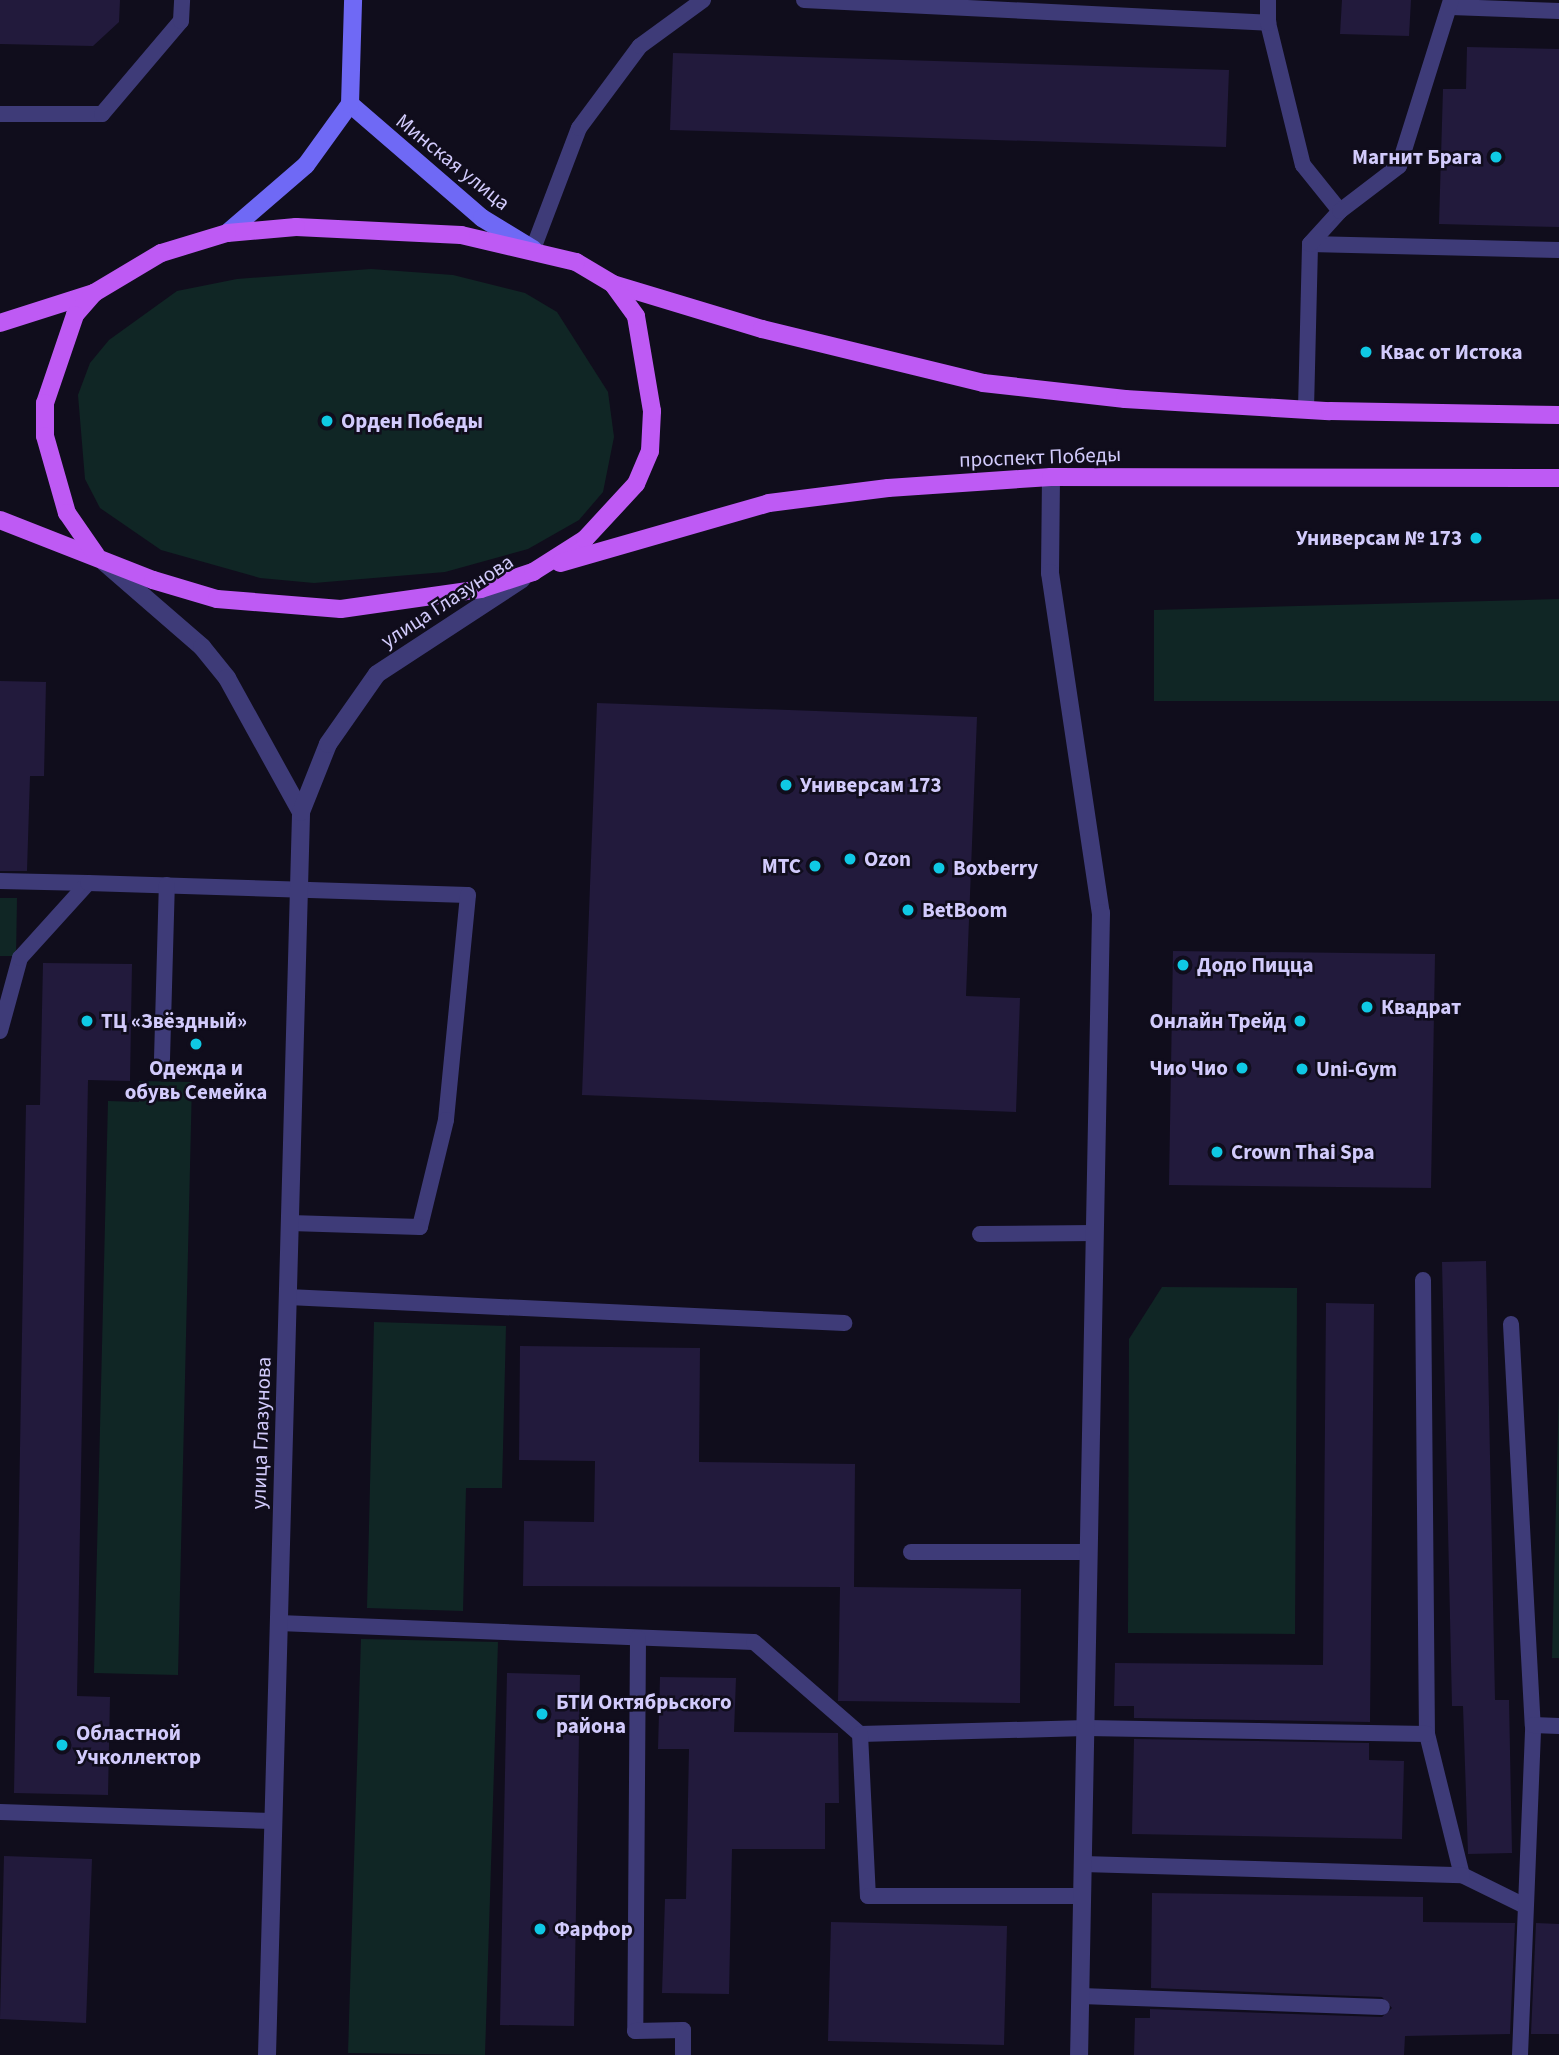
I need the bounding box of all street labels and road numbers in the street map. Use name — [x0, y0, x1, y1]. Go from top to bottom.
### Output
street label: Минская улица — [391, 108, 515, 216]
street label: проспект Победы — [958, 442, 1122, 472]
street label: улица Глазунова — [376, 549, 518, 653]
street label: улица Глазунова — [246, 1356, 276, 1510]

